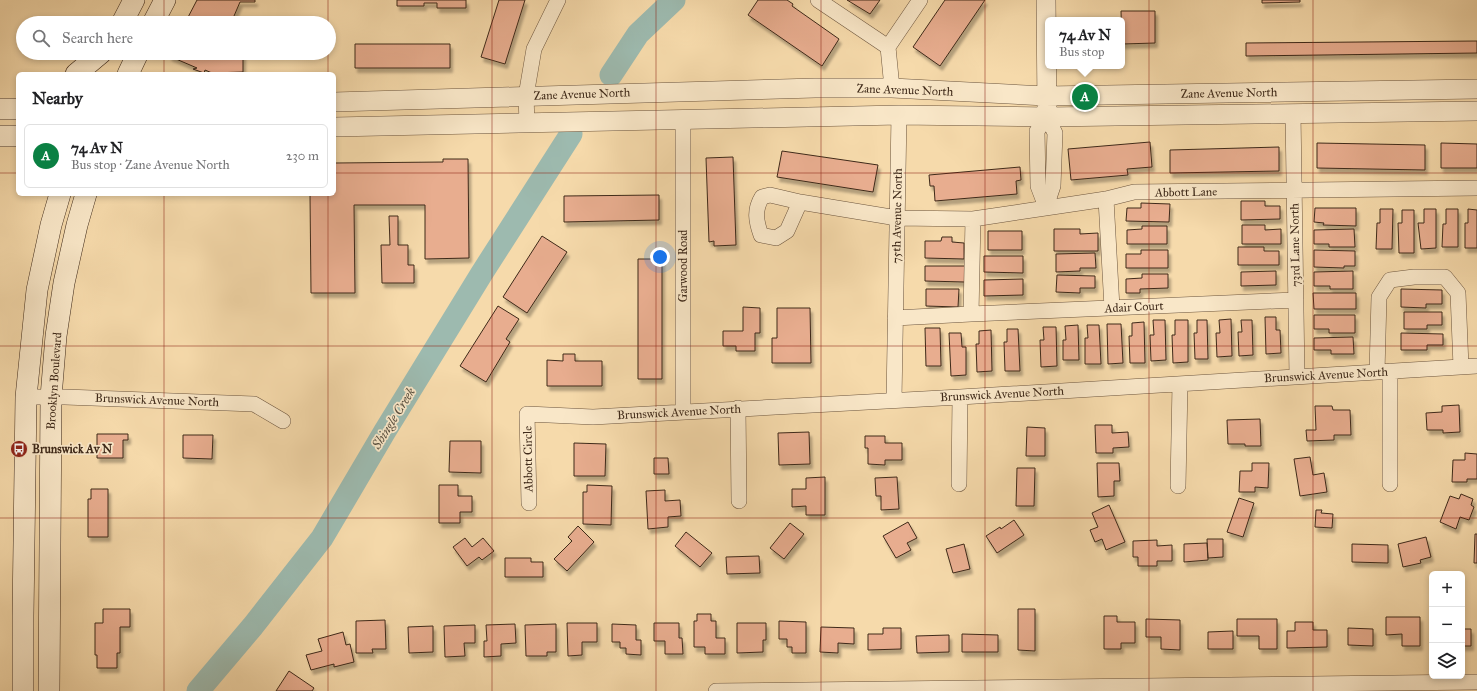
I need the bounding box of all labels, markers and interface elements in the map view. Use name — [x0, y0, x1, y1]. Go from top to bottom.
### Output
search box — [16, 16, 336, 60]
popup — [1045, 17, 1125, 69]
text: 74 Av N — [1059, 26, 1111, 44]
icon: search — [30, 27, 52, 49]
text: Search here — [62, 29, 133, 47]
text: Bus stop — [1059, 44, 1105, 60]
street label: Zane Avenue North — [856, 81, 954, 99]
pin: A — [1072, 82, 1098, 112]
street label: Zane Avenue North — [533, 85, 631, 103]
street label: Zane Avenue North — [1181, 85, 1278, 101]
text: Nearby — [32, 88, 83, 109]
text: 74 Av N — [71, 139, 123, 157]
text: A — [42, 148, 50, 164]
text: 230 m — [286, 148, 319, 164]
text: Bus stop · Zane Avenue North — [71, 157, 230, 173]
street label: 75th Avenue North — [889, 168, 905, 264]
street label: Abbott Lane — [1154, 184, 1217, 200]
street label: 73rd Lane North — [1287, 203, 1303, 287]
street label: Garwood Road — [676, 230, 690, 302]
your location — [650, 247, 670, 267]
street label: Adair Court — [1103, 298, 1165, 316]
street label: Brooklyn Boulevard — [44, 332, 64, 430]
street label: Brunswick Avenue North — [1264, 365, 1389, 385]
street label: Brunswick Avenue North — [940, 384, 1065, 404]
water label: Shingle Creek — [368, 385, 419, 453]
street label: Brunswick Avenue North — [95, 391, 220, 409]
street label: Brunswick Avenue North — [617, 402, 742, 422]
street label: Abbott Circle — [520, 426, 536, 493]
bus stop icon: Brunswick Av N — [9, 439, 29, 459]
place label: Brunswick Av N — [32, 442, 113, 456]
map controls — [1429, 571, 1465, 679]
button: + — [1429, 571, 1465, 607]
button: − — [1429, 607, 1465, 643]
button: layers — [1429, 643, 1465, 679]

